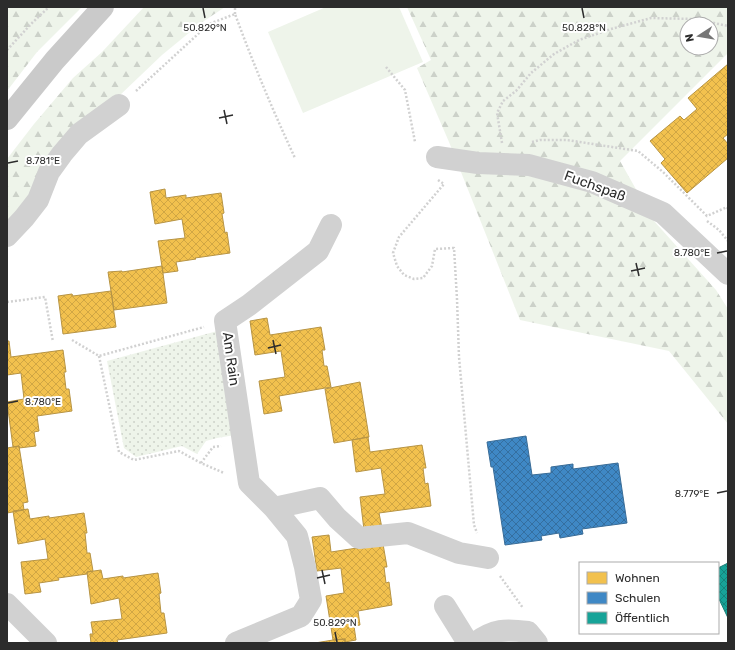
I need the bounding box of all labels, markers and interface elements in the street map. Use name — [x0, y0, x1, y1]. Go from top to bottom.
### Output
north arrow — [679, 16, 719, 56]
text: 50.829°N — [183, 22, 227, 34]
text: 50.828°N — [562, 22, 606, 34]
text: N — [683, 33, 697, 43]
text: 8.781°E — [26, 155, 60, 167]
street label: Fuchspaß — [562, 167, 628, 205]
text: 8.780°E — [674, 247, 710, 259]
street label: Am Rain — [219, 331, 243, 387]
text: 8.780°E — [25, 396, 61, 408]
text: 8.779°E — [675, 488, 709, 500]
legend — [579, 562, 719, 634]
text: Wohnen — [615, 571, 660, 585]
text: Schulen — [615, 591, 661, 605]
text: Öffentlich — [615, 611, 670, 625]
text: 50.829°N — [313, 617, 357, 629]

